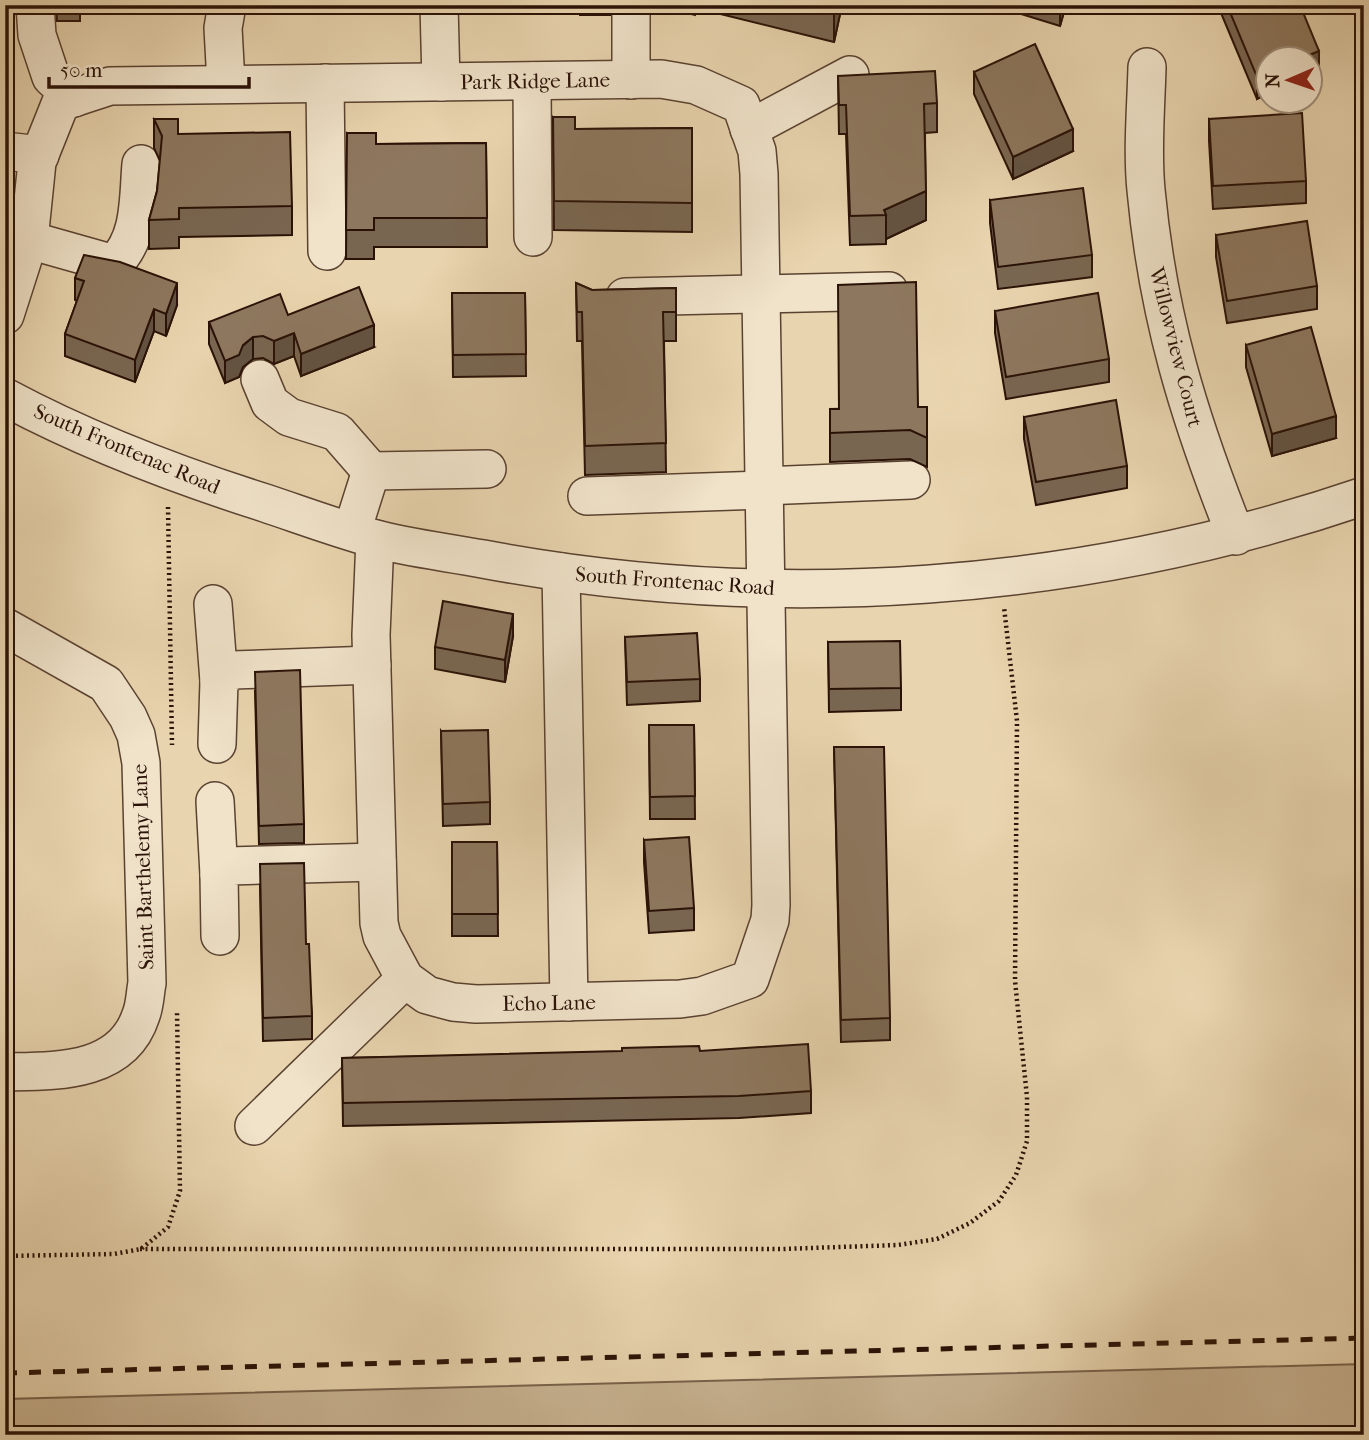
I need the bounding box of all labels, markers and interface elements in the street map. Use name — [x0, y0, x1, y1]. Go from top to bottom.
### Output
scale bar — [49, 46, 248, 90]
north arrow — [1254, 46, 1324, 116]
text: 50 m — [60, 58, 103, 82]
street label: Park Ridge Lane — [460, 68, 610, 94]
text: N — [1262, 72, 1284, 88]
street label: Willowview Court — [1144, 264, 1208, 430]
street label: South Frontenac Road — [30, 399, 224, 499]
street label: South Frontenac Road — [575, 562, 776, 600]
street label: Saint Barthelemy Lane — [127, 764, 159, 970]
street label: Echo Lane — [502, 990, 596, 1016]

